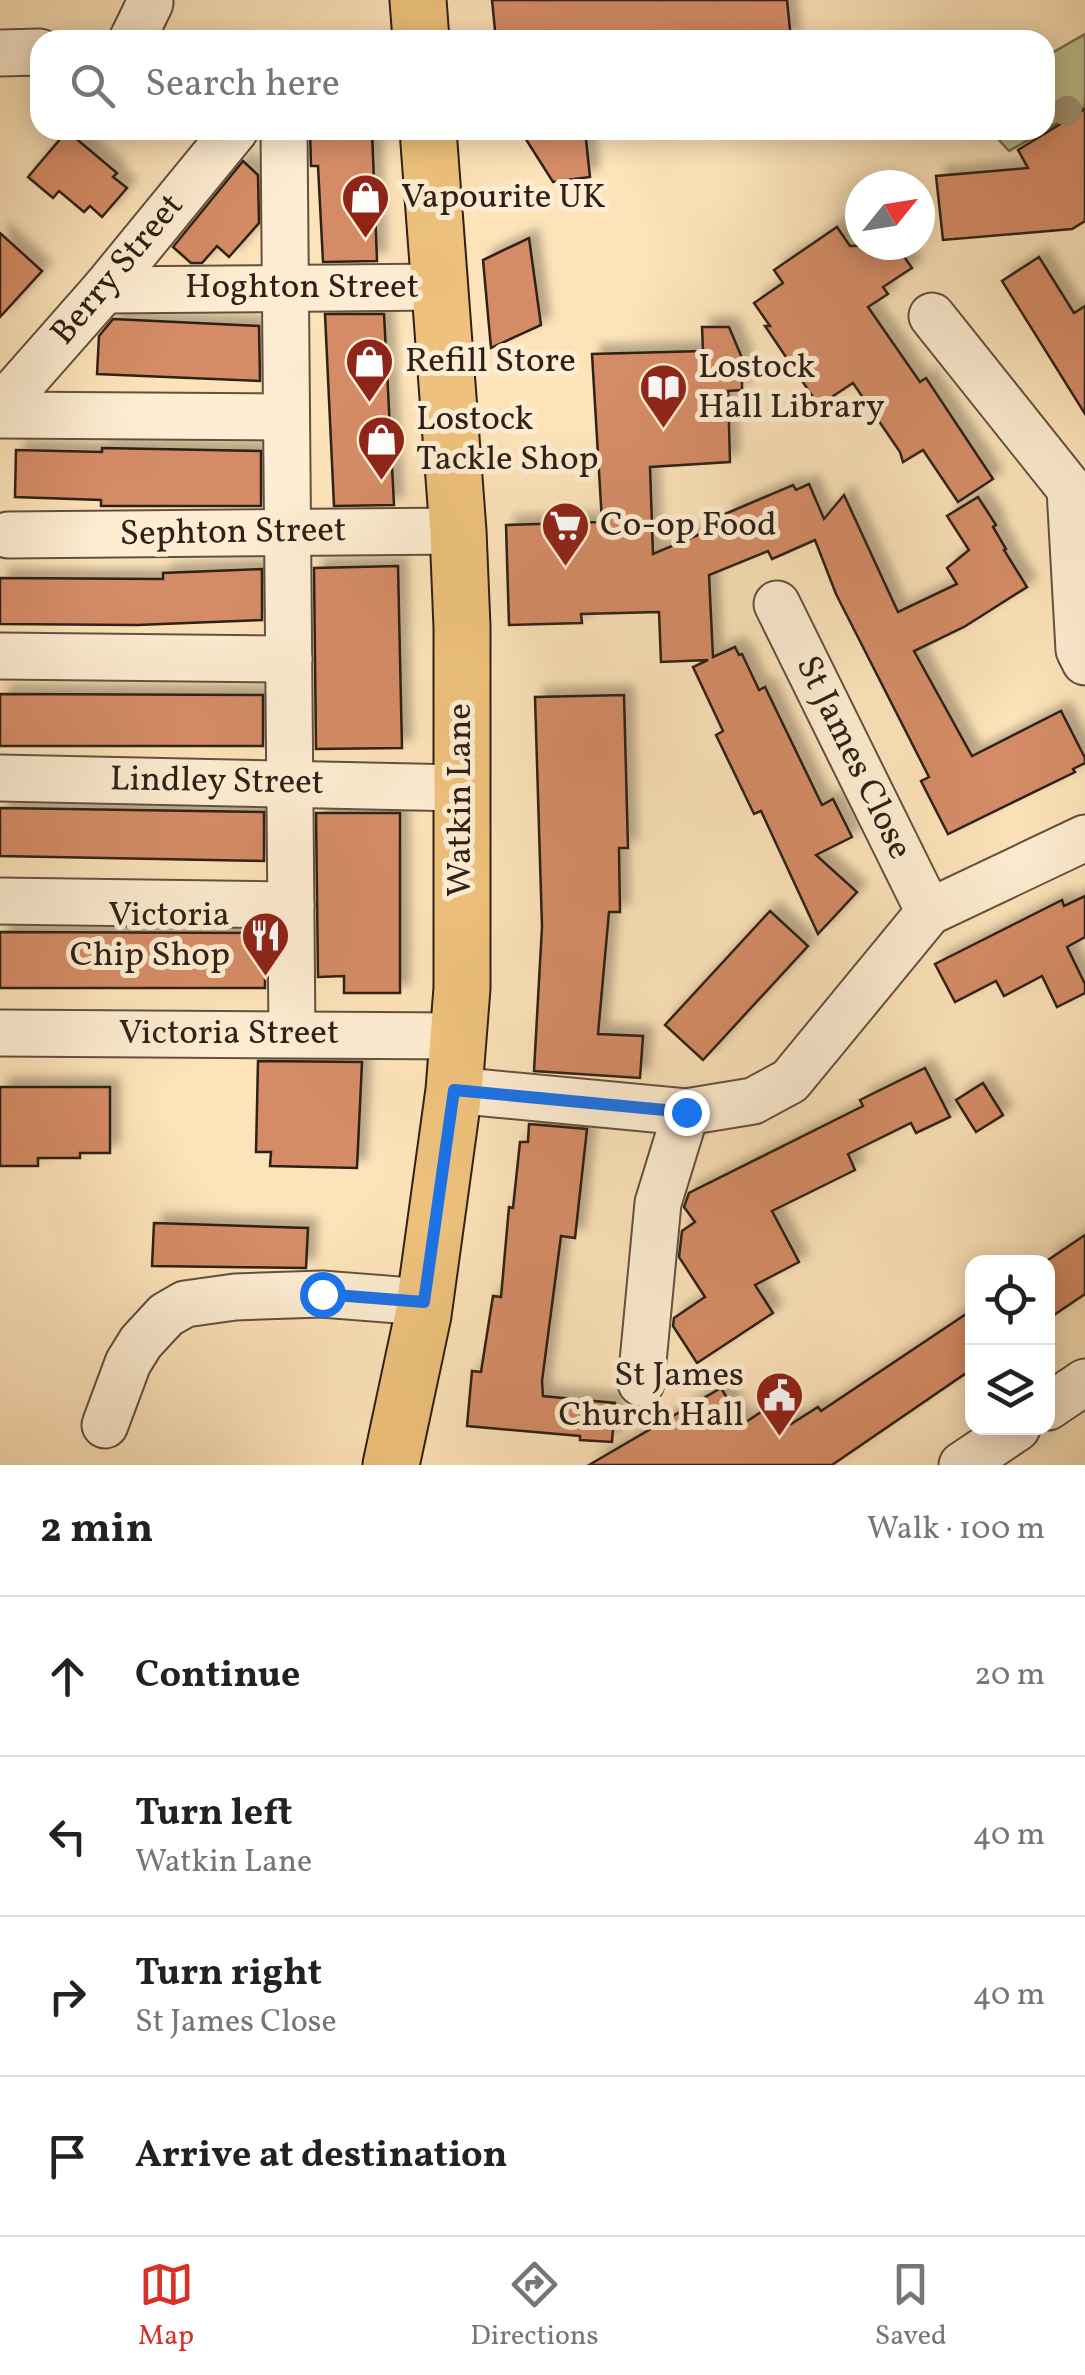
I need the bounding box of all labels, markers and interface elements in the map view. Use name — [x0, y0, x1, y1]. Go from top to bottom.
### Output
search box — [30, 30, 1055, 140]
icon: search — [65, 58, 120, 113]
text: Search here — [145, 59, 340, 112]
north arrow — [845, 170, 935, 260]
shop icon: Vapourite UK — [340, 172, 392, 240]
place label: Vapourite UK — [401, 174, 606, 222]
street label: Berry Street — [40, 184, 196, 356]
street label: Hoghton Street — [185, 264, 419, 312]
shop icon: Refill Store — [344, 336, 396, 404]
place label: Refill Store — [405, 338, 576, 386]
place label: Lostock Hall Library — [698, 344, 885, 432]
library icon: Lostock Hall Library — [637, 362, 689, 430]
place label: Lostock Tackle Shop — [416, 396, 599, 484]
shop icon: Lostock Tackle Shop — [355, 414, 407, 482]
supermarket icon: Co-op Food — [539, 500, 591, 568]
place label: Co-op Food — [600, 502, 777, 550]
street label: Sephton Street — [119, 507, 347, 559]
street label: St James Close — [783, 648, 923, 868]
street label: Watkin Lane — [437, 703, 485, 897]
street label: Lindley Street — [110, 756, 324, 808]
place label: Victoria Chip Shop — [70, 892, 230, 980]
restaurant icon: Victoria Chip Shop — [239, 910, 291, 978]
street label: Victoria Street — [119, 1010, 339, 1058]
route end — [664, 1090, 710, 1136]
map controls — [965, 1255, 1055, 1435]
button: locate — [965, 1255, 1055, 1345]
route start — [300, 1272, 346, 1318]
button: layers — [965, 1345, 1055, 1435]
place label: St James Church Hall — [559, 1352, 744, 1440]
public building icon: St James Church Hall — [753, 1370, 805, 1438]
text: 2 min — [40, 1501, 153, 1560]
text: Walk · 100 m — [867, 1508, 1045, 1552]
icon: ahead — [40, 1649, 95, 1704]
text: Continue — [135, 1650, 300, 1703]
text: 20 m — [974, 1654, 1045, 1698]
text: Turn left — [135, 1788, 292, 1841]
icon: left — [40, 1809, 95, 1864]
text: 40 m — [973, 1814, 1045, 1858]
text: Watkin Lane — [135, 1841, 312, 1885]
text: Turn right — [135, 1948, 322, 2001]
icon: right — [40, 1969, 95, 2024]
text: 40 m — [973, 1974, 1045, 2018]
text: St James Close — [135, 2001, 337, 2045]
icon: arrive — [40, 2129, 95, 2184]
text: Arrive at destination — [135, 2130, 508, 2183]
tab: Map — [138, 2257, 194, 2356]
tab: Directions — [470, 2257, 599, 2356]
tab: Saved — [875, 2257, 947, 2356]

